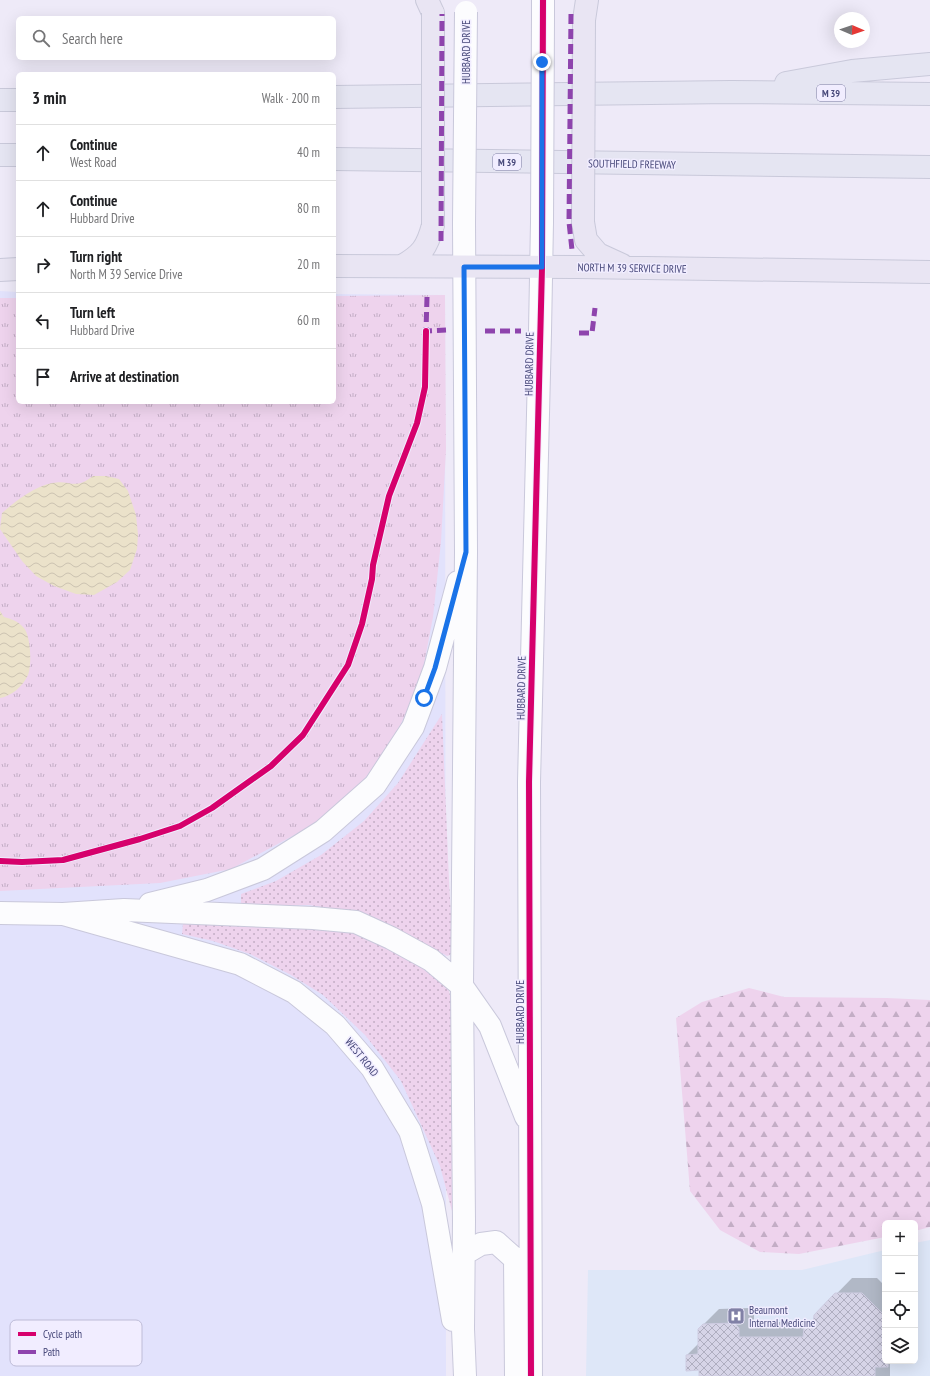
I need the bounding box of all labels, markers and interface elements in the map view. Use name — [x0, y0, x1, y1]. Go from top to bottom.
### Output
north arrow — [834, 12, 870, 48]
search box — [16, 16, 336, 60]
street label: HUBBARD DRIVE — [459, 20, 473, 84]
icon: search — [30, 27, 52, 49]
text: Search here — [62, 29, 123, 48]
route end — [533, 53, 551, 71]
road number: M 39 — [817, 85, 845, 101]
text: 3 min — [32, 87, 66, 109]
text: Walk · 200 m — [262, 90, 320, 107]
text: Continue — [70, 135, 117, 154]
icon: ahead — [32, 142, 54, 164]
text: 40 m — [297, 144, 320, 161]
text: West Road — [70, 154, 117, 171]
road number: M 39 — [493, 154, 521, 170]
street label: SOUTHFIELD FREEWAY — [588, 156, 676, 172]
text: Continue — [70, 191, 117, 210]
icon: ahead — [32, 198, 54, 220]
text: 80 m — [297, 200, 320, 217]
text: Hubbard Drive — [70, 210, 135, 227]
text: Turn right — [70, 247, 122, 266]
icon: right — [32, 254, 54, 276]
text: 20 m — [297, 256, 320, 273]
street label: NORTH M 39 SERVICE DRIVE — [577, 260, 687, 276]
text: North M 39 Service Drive — [70, 266, 183, 283]
text: Turn left — [70, 303, 115, 322]
icon: left — [32, 310, 54, 332]
text: 60 m — [297, 312, 320, 329]
text: Hubbard Drive — [70, 322, 135, 339]
street label: HUBBARD DRIVE — [521, 332, 537, 396]
icon: arrive — [32, 366, 54, 388]
text: Arrive at destination — [70, 367, 179, 386]
street label: HUBBARD DRIVE — [513, 656, 529, 720]
route start — [415, 689, 433, 707]
street label: HUBBARD DRIVE — [513, 980, 527, 1044]
street label: WEST ROAD — [342, 1035, 382, 1079]
map controls — [882, 1220, 918, 1364]
button: + — [882, 1220, 918, 1256]
button: − — [882, 1256, 918, 1292]
button: locate — [882, 1292, 918, 1328]
place label: Beaumont Internal Medicine — [749, 1303, 816, 1330]
hospital icon: Beaumont Internal Medicine — [726, 1306, 746, 1326]
legend — [10, 1320, 142, 1366]
text: Cycle path — [43, 1327, 82, 1341]
button: layers — [882, 1328, 918, 1364]
text: Path — [43, 1345, 60, 1359]

